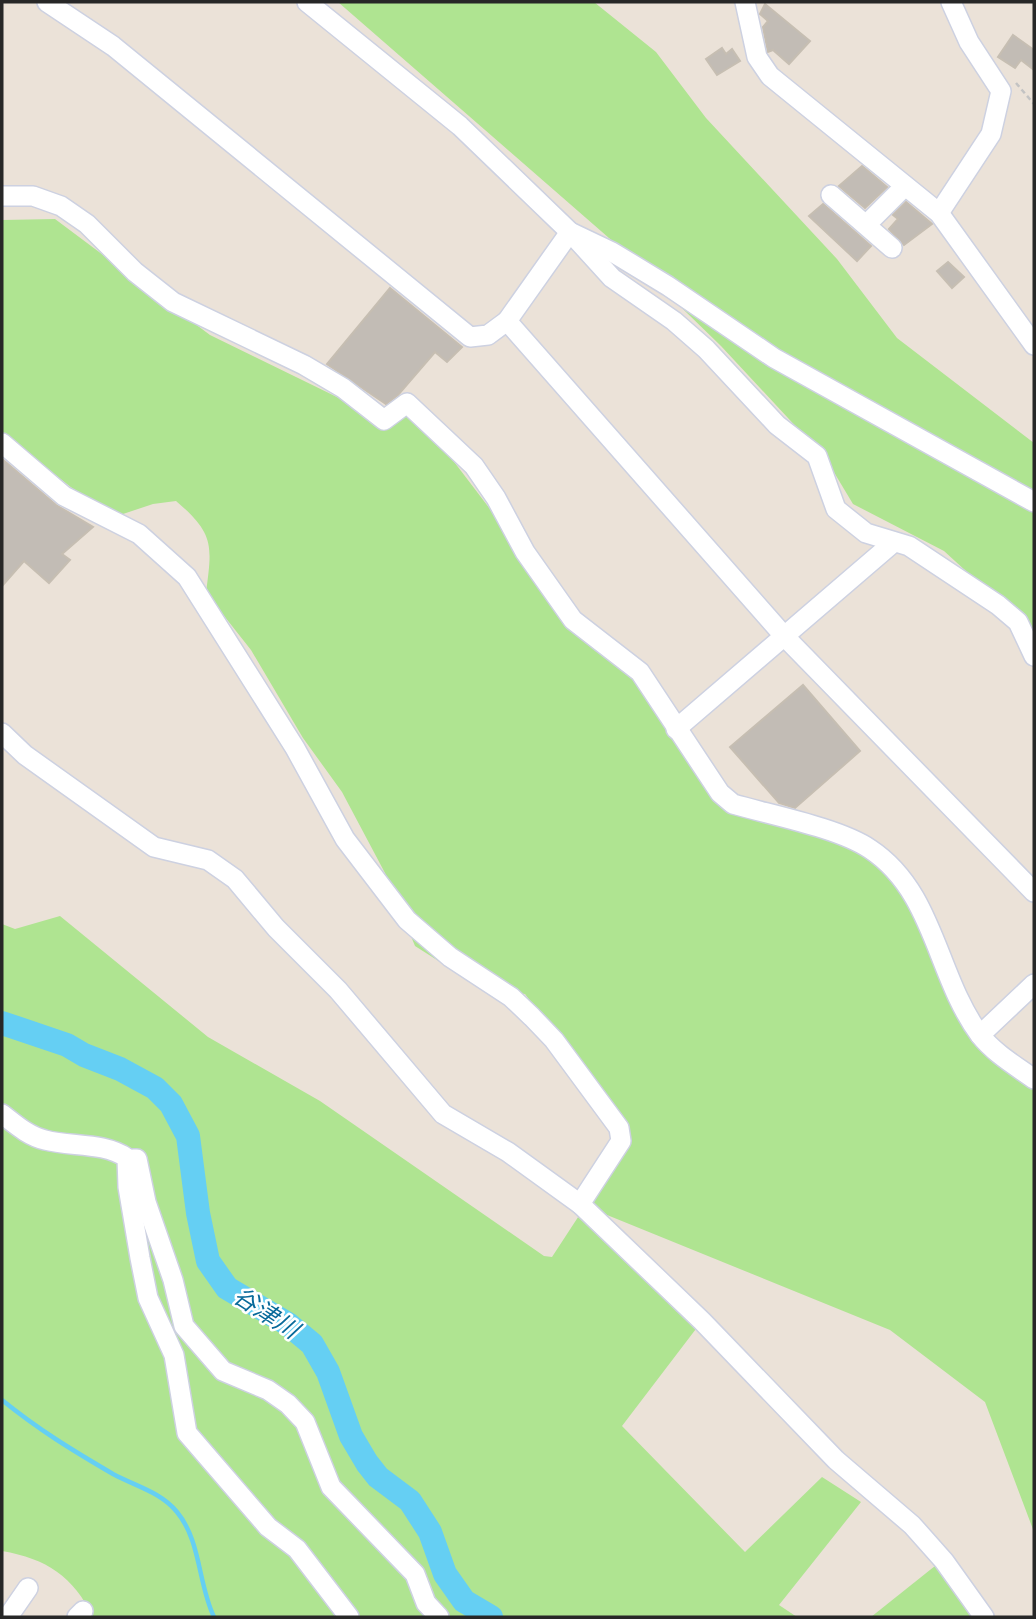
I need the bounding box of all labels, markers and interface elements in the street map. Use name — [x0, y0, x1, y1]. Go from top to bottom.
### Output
water label: 谷津川 — [228, 1282, 306, 1346]

